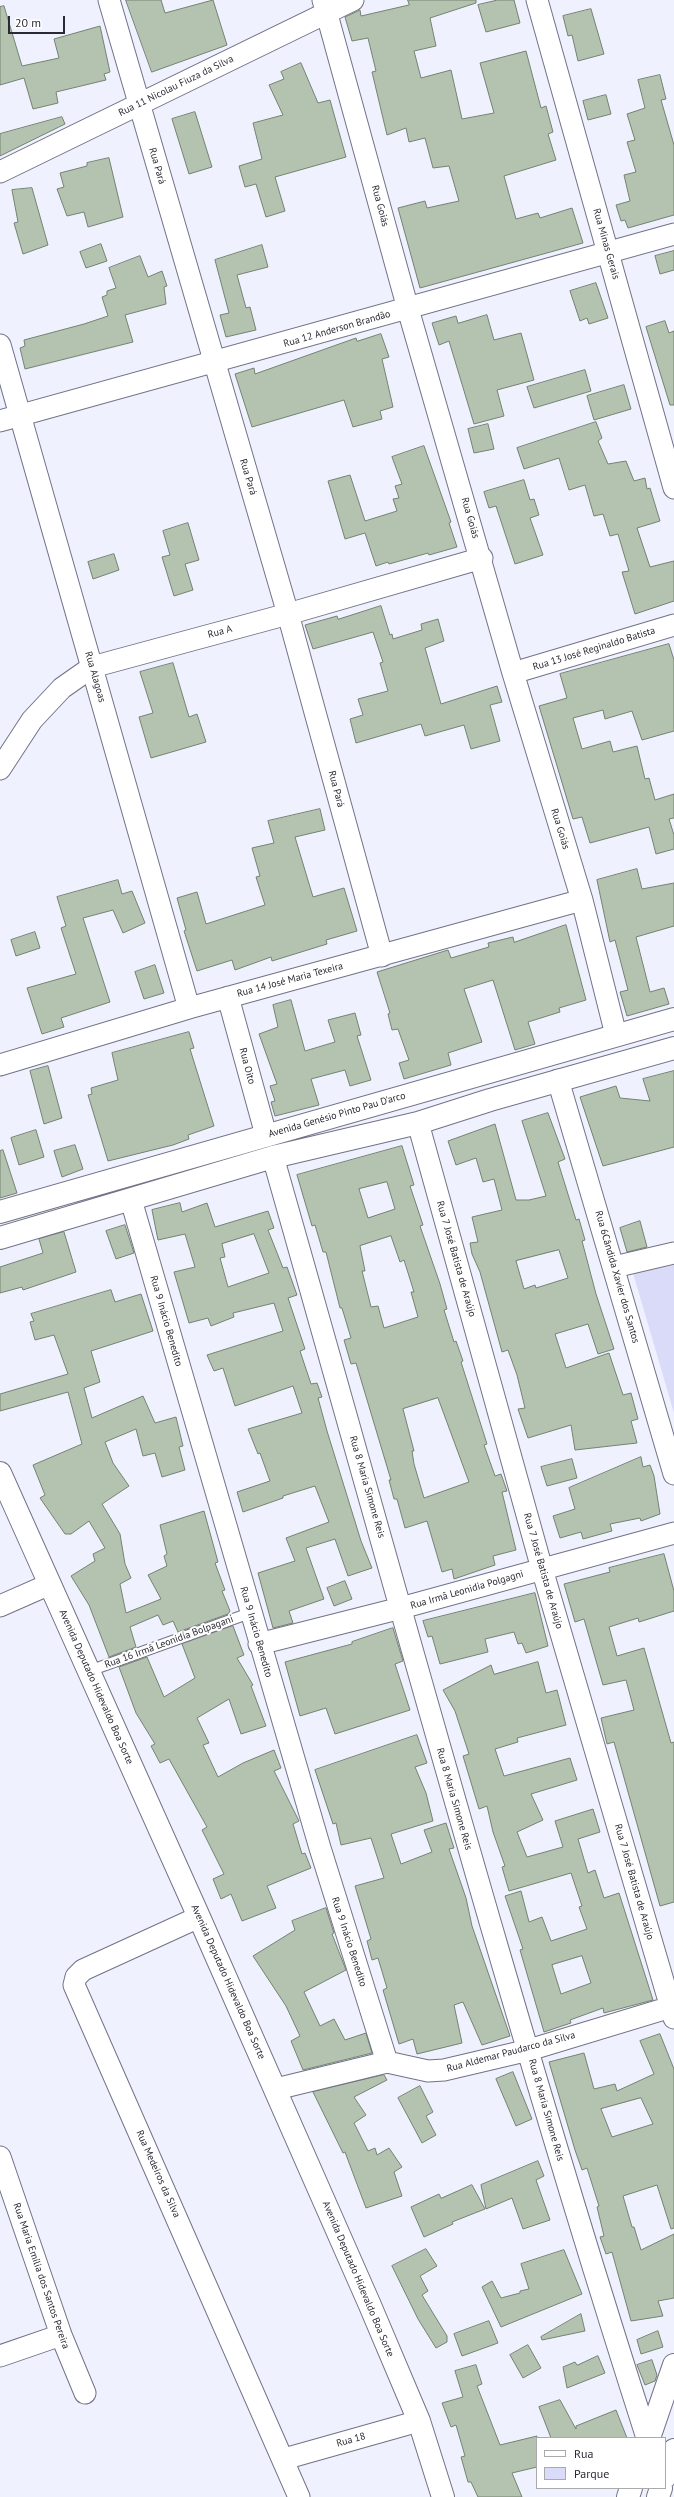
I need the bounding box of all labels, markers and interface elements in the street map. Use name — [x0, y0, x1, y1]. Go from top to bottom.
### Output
scale bar — [10, 8, 67, 34]
text: 20 m — [15, 15, 41, 30]
street label: Rua 11 Nicolau Fiuza da Silva — [117, 53, 235, 119]
street label: Rua Pará — [146, 146, 168, 186]
street label: Rua Goiás — [369, 184, 391, 228]
street label: Rua Minas Gerais — [590, 207, 622, 281]
street label: Rua 12 Anderson Brandão — [282, 308, 392, 350]
street label: Rua Pará — [237, 457, 259, 497]
street label: Rua Goiás — [458, 496, 482, 540]
street label: Rua A — [207, 623, 233, 641]
street label: Rua 13 José Reginaldo Batista — [531, 625, 657, 673]
street label: Rua Alagoas — [82, 650, 108, 704]
street label: Rua Pará — [325, 769, 347, 809]
street label: Rua Goiás — [548, 807, 572, 851]
street label: Rua 14 José Maria Texeira — [236, 960, 344, 1000]
street label: Rua Oito — [236, 1047, 258, 1085]
street label: Avenida Genésio Pinto Pau D'arco — [267, 1090, 407, 1140]
street label: Rua 7 José Batista de Araújo — [434, 1200, 478, 1318]
street label: Rua 6Cândida Xavier dos Santos — [592, 1209, 642, 1345]
street label: Rua 9 Inácio Benedito — [147, 1274, 185, 1368]
street label: Rua 8 Maria Simone Reis — [347, 1435, 387, 1539]
street label: Rua 7 José Batista de Araújo — [521, 1512, 565, 1630]
street label: Rua Irmã Leonidia Polgagni — [409, 1568, 525, 1612]
street label: Rua 9 Inácio Benedito — [237, 1585, 275, 1679]
street label: Avenida Deputado Hidevaldo Boa Sorte — [56, 1608, 136, 1766]
street label: Rua 16 Irmã Leonídia Bolpagani — [103, 1613, 235, 1671]
street label: Rua 8 Maria Simone Reis — [434, 1747, 474, 1851]
street label: Rua 7 José Batista de Araújo — [612, 1823, 656, 1941]
street label: Rua 9 Inácio Benedito — [329, 1896, 369, 1988]
street label: Avenida Deputado Hidevaldo Boa Sorte — [188, 1903, 268, 2061]
street label: Rua Aldemar Paudarco da Silva — [445, 2029, 577, 2075]
street label: Rua 8 Maria Simone Reis — [526, 2058, 566, 2162]
street label: Rua Medeiros da Silva — [133, 2128, 183, 2220]
street label: Avenida Deputado Hidevaldo Boa Sorte — [320, 2199, 396, 2359]
street label: Rua Maria Emília dos Santos Pereira — [10, 2201, 72, 2351]
street label: Rua 18 — [335, 2430, 367, 2450]
legend — [536, 2437, 666, 2489]
text: Rua — [574, 2446, 593, 2461]
text: Parque — [574, 2466, 609, 2481]

